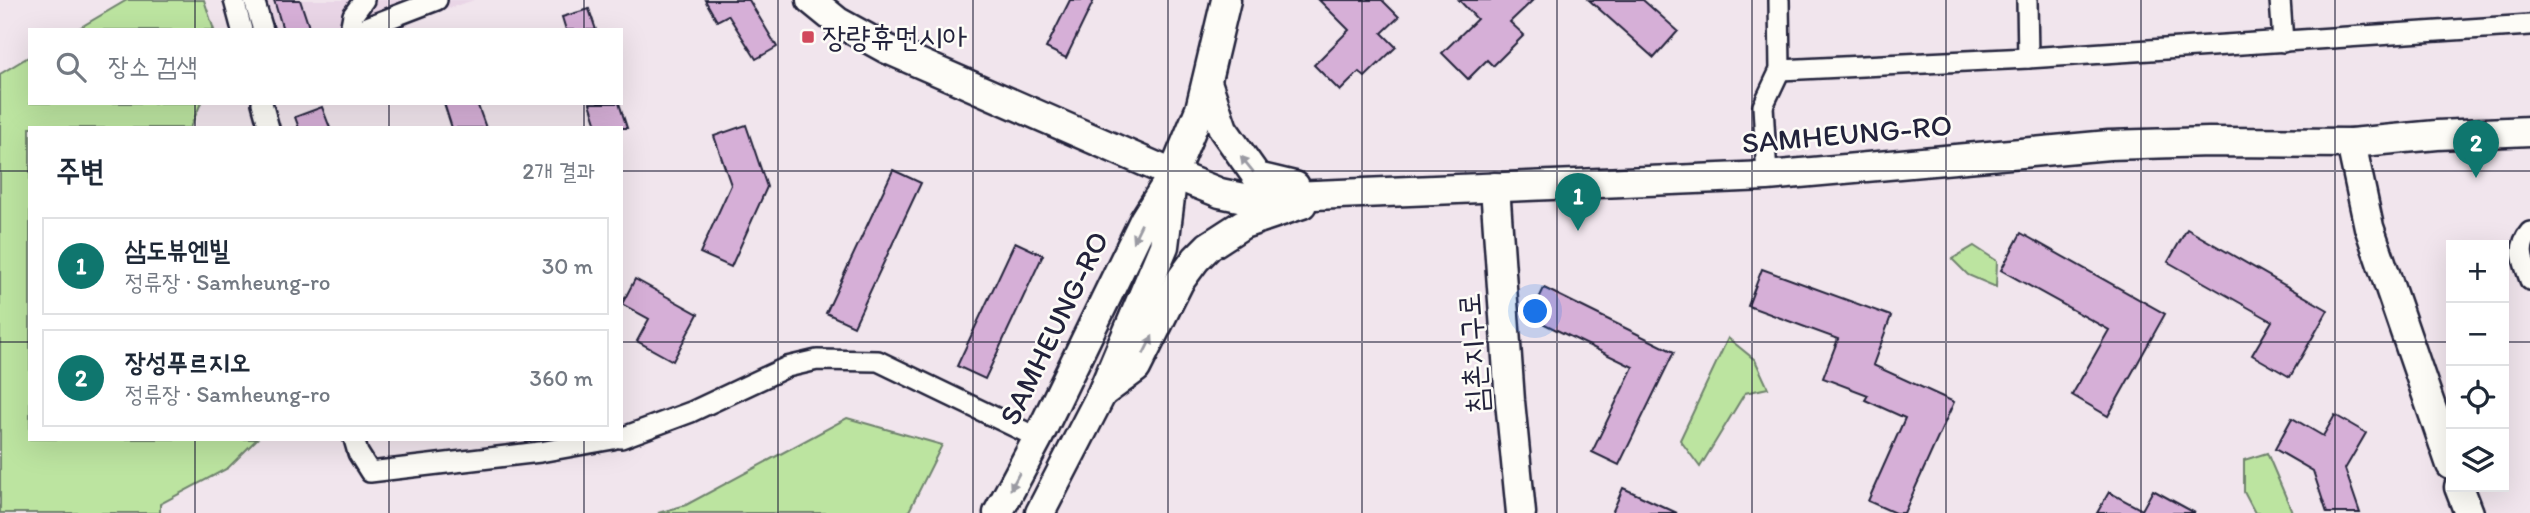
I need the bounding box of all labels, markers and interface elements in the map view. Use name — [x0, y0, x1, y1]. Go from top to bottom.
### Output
place label: 장량휴먼시아 — [822, 18, 967, 55]
search box — [28, 28, 623, 105]
marker: 장량휴먼시아 — [800, 29, 816, 45]
icon: search — [52, 48, 90, 86]
text: 장소 검색 — [108, 50, 198, 82]
street label: SAMHEUNG-RO — [1740, 106, 1954, 161]
pin: 2 — [2453, 120, 2499, 178]
text: 주변 — [56, 152, 104, 189]
one-way arrow — [1240, 156, 1255, 174]
text: 2개 결과 — [522, 157, 595, 185]
pin: 1 — [1555, 173, 1601, 231]
one-way arrow — [1132, 223, 1143, 243]
street label: SAMHEUNG-RO — [991, 225, 1116, 431]
text: 삼도뷰엔빌 — [125, 234, 230, 266]
map controls — [2446, 240, 2509, 492]
button: + — [2446, 240, 2509, 303]
text: 1 — [76, 252, 86, 280]
text: 30 m — [542, 252, 593, 280]
text: 정류장 · Samheung-ro — [125, 268, 331, 296]
street label: 침촌지구로 — [1450, 292, 1495, 415]
your location — [1518, 294, 1552, 328]
button: − — [2446, 303, 2509, 366]
one-way arrow — [1141, 334, 1153, 354]
text: 장성푸르지오 — [125, 346, 251, 378]
text: 2 — [75, 364, 87, 392]
text: 360 m — [530, 364, 593, 392]
button: locate — [2446, 366, 2509, 429]
text: 정류장 · Samheung-ro — [125, 380, 331, 408]
button: layers — [2446, 429, 2509, 492]
one-way arrow — [1010, 471, 1022, 491]

